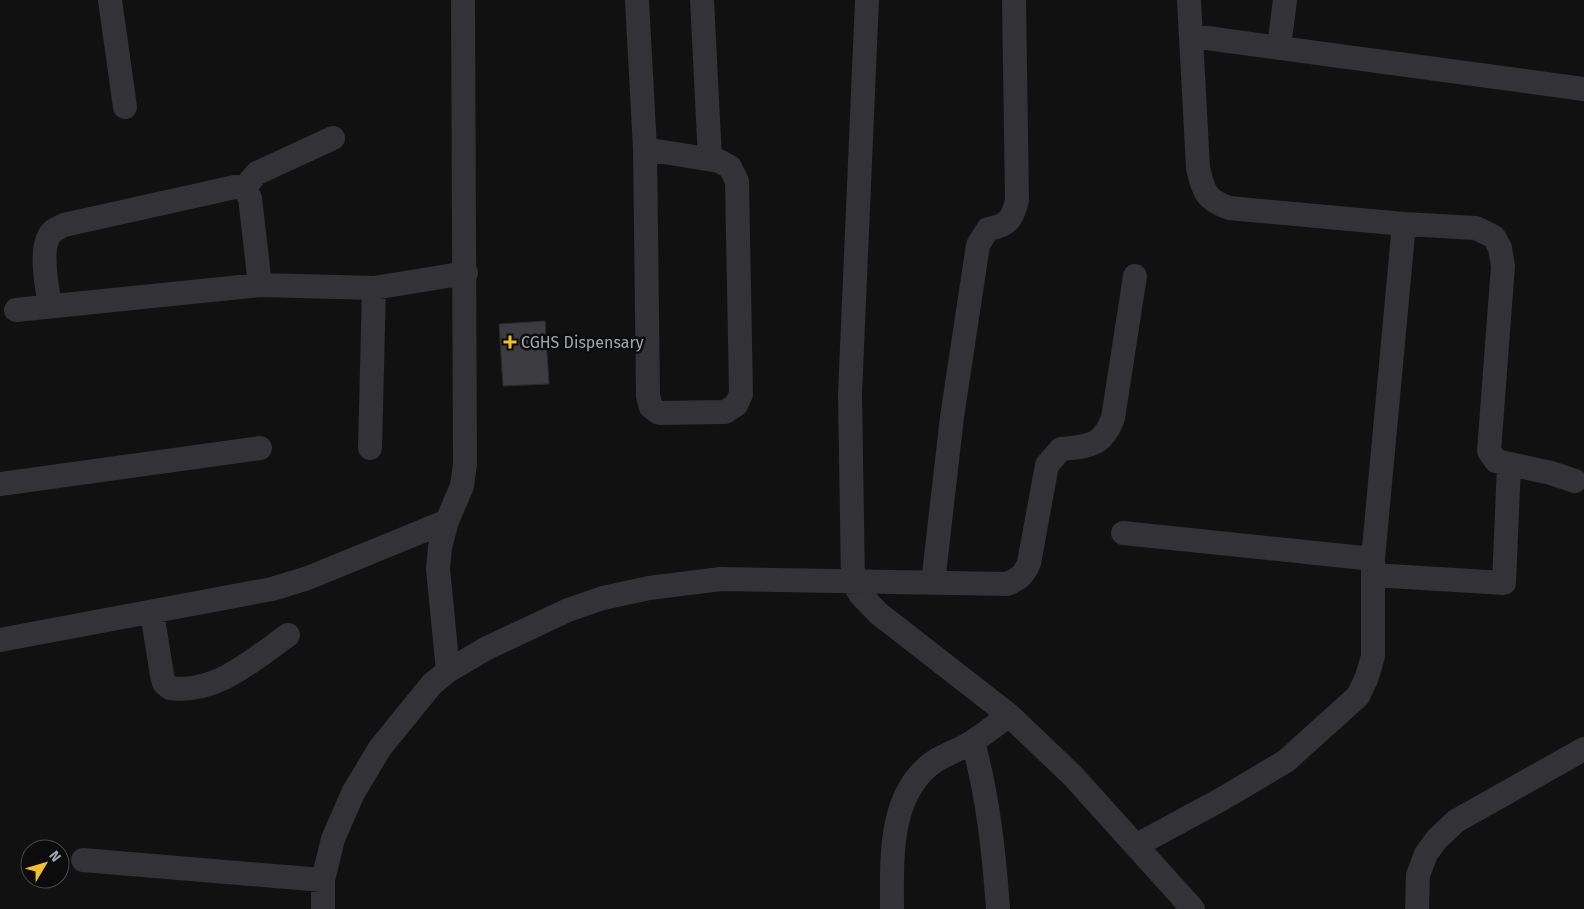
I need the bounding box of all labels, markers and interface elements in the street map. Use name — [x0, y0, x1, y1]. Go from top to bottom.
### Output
place label: CGHS Dispensary — [521, 333, 644, 352]
marker: CGHS Dispensary — [503, 335, 517, 349]
north arrow — [20, 839, 70, 889]
text: N — [45, 847, 64, 865]

